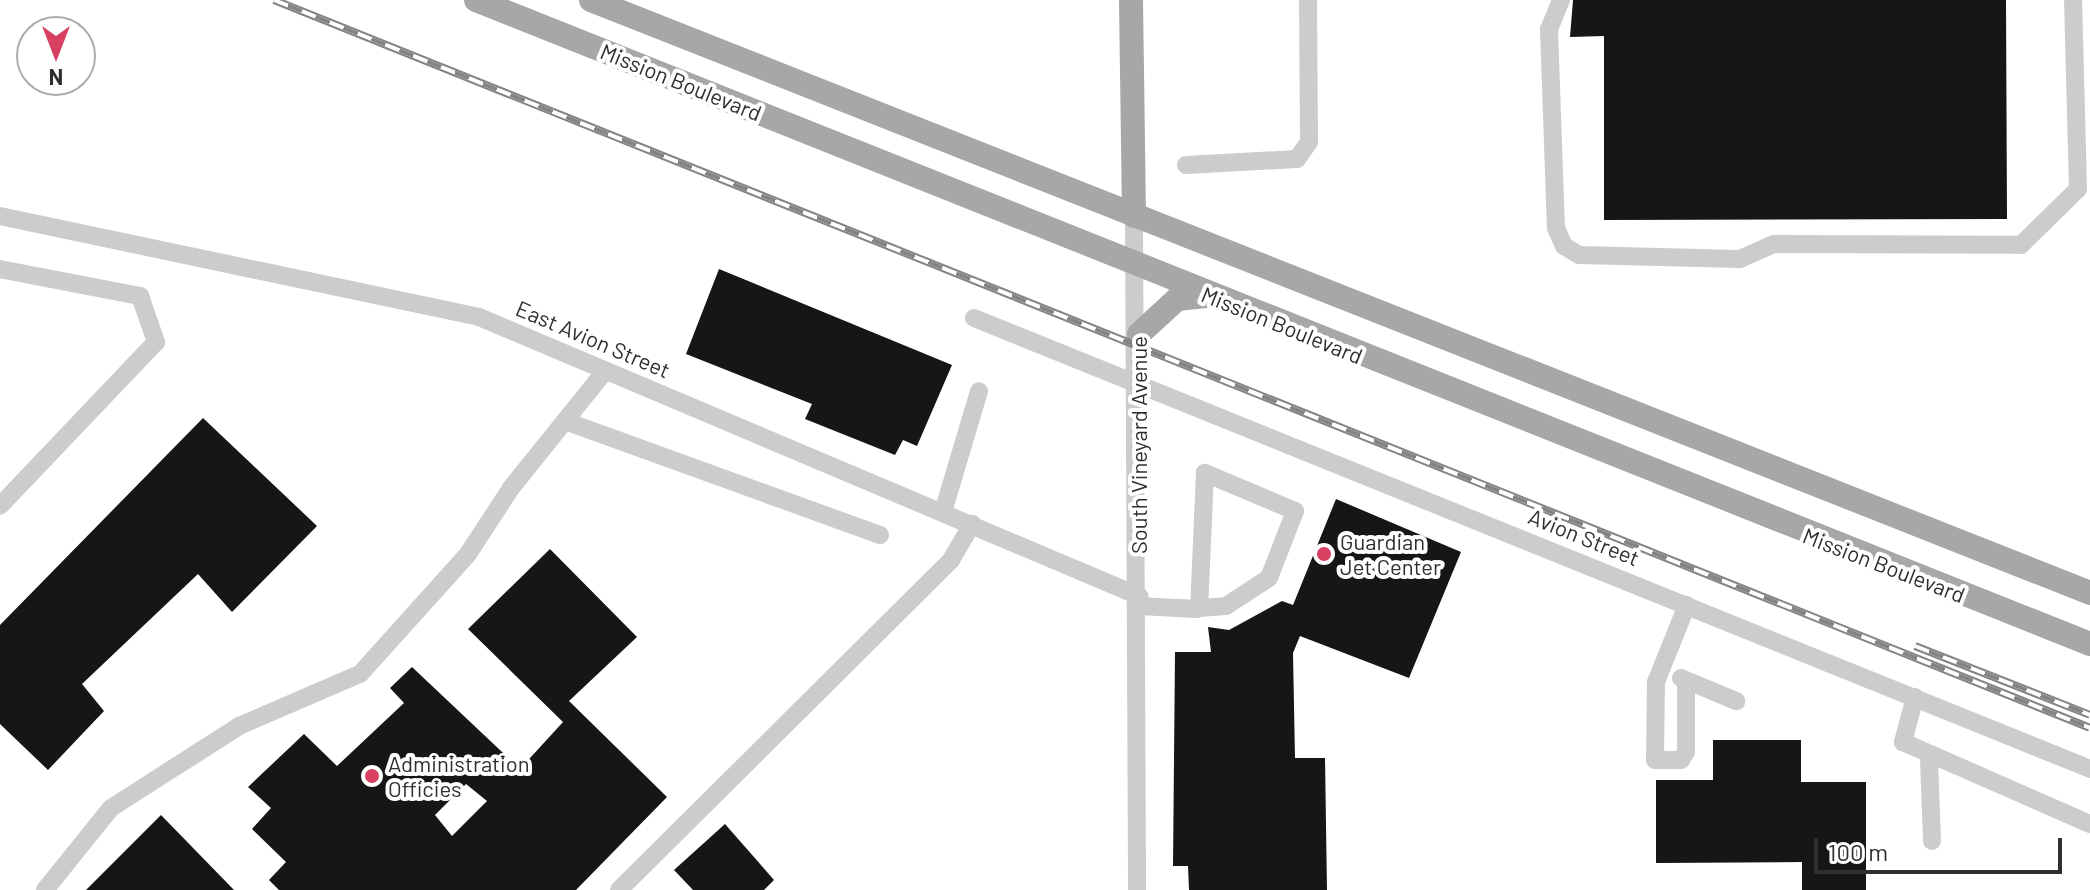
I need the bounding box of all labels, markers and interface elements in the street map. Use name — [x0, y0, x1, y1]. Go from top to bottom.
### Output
north arrow — [16, 16, 96, 96]
street label: Mission Boulevard — [597, 38, 765, 126]
text: N — [49, 65, 63, 91]
street label: Mission Boulevard — [1198, 281, 1366, 369]
street label: East Avion Street — [512, 295, 674, 383]
street label: South Vineyard Avenue — [1126, 336, 1152, 554]
street label: Avion Street — [1525, 503, 1643, 571]
street label: Mission Boulevard — [1799, 522, 1969, 608]
place label: Guardian Jet Center — [1340, 528, 1441, 580]
marker: Guardian Jet Center — [1315, 545, 1333, 563]
place label: Administration Officies — [388, 750, 530, 802]
marker: Administration Officies — [363, 767, 381, 785]
scale bar — [1818, 822, 2066, 872]
text: 100 m — [1828, 837, 1888, 866]

